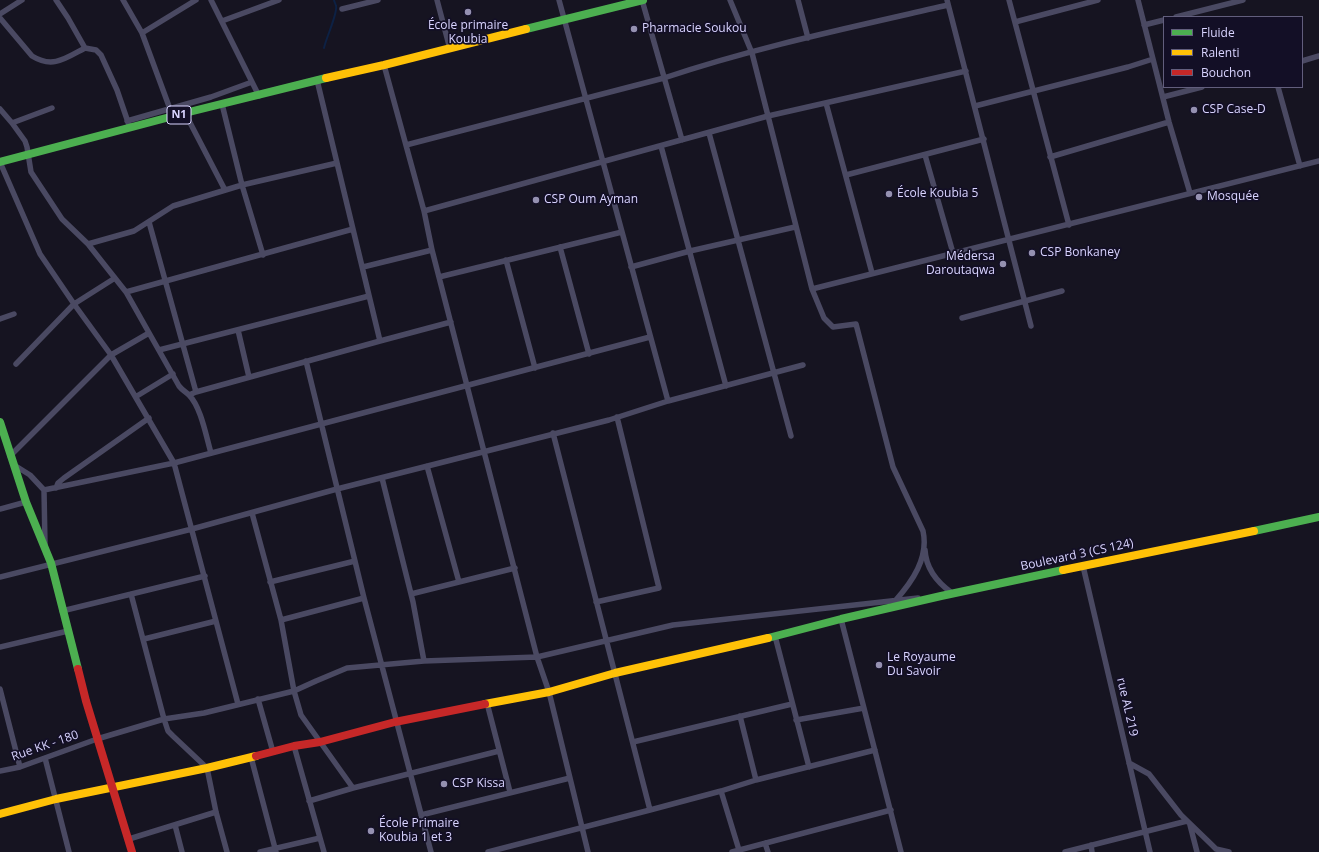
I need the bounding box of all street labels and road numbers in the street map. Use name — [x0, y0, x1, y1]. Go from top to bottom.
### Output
road number: N1 — [167, 106, 191, 124]
street label: Boulevard 3 (CS 124) — [1019, 536, 1135, 574]
street label: rue AL 219 — [1113, 676, 1141, 738]
street label: Rue KK - 180 — [10, 728, 80, 764]

